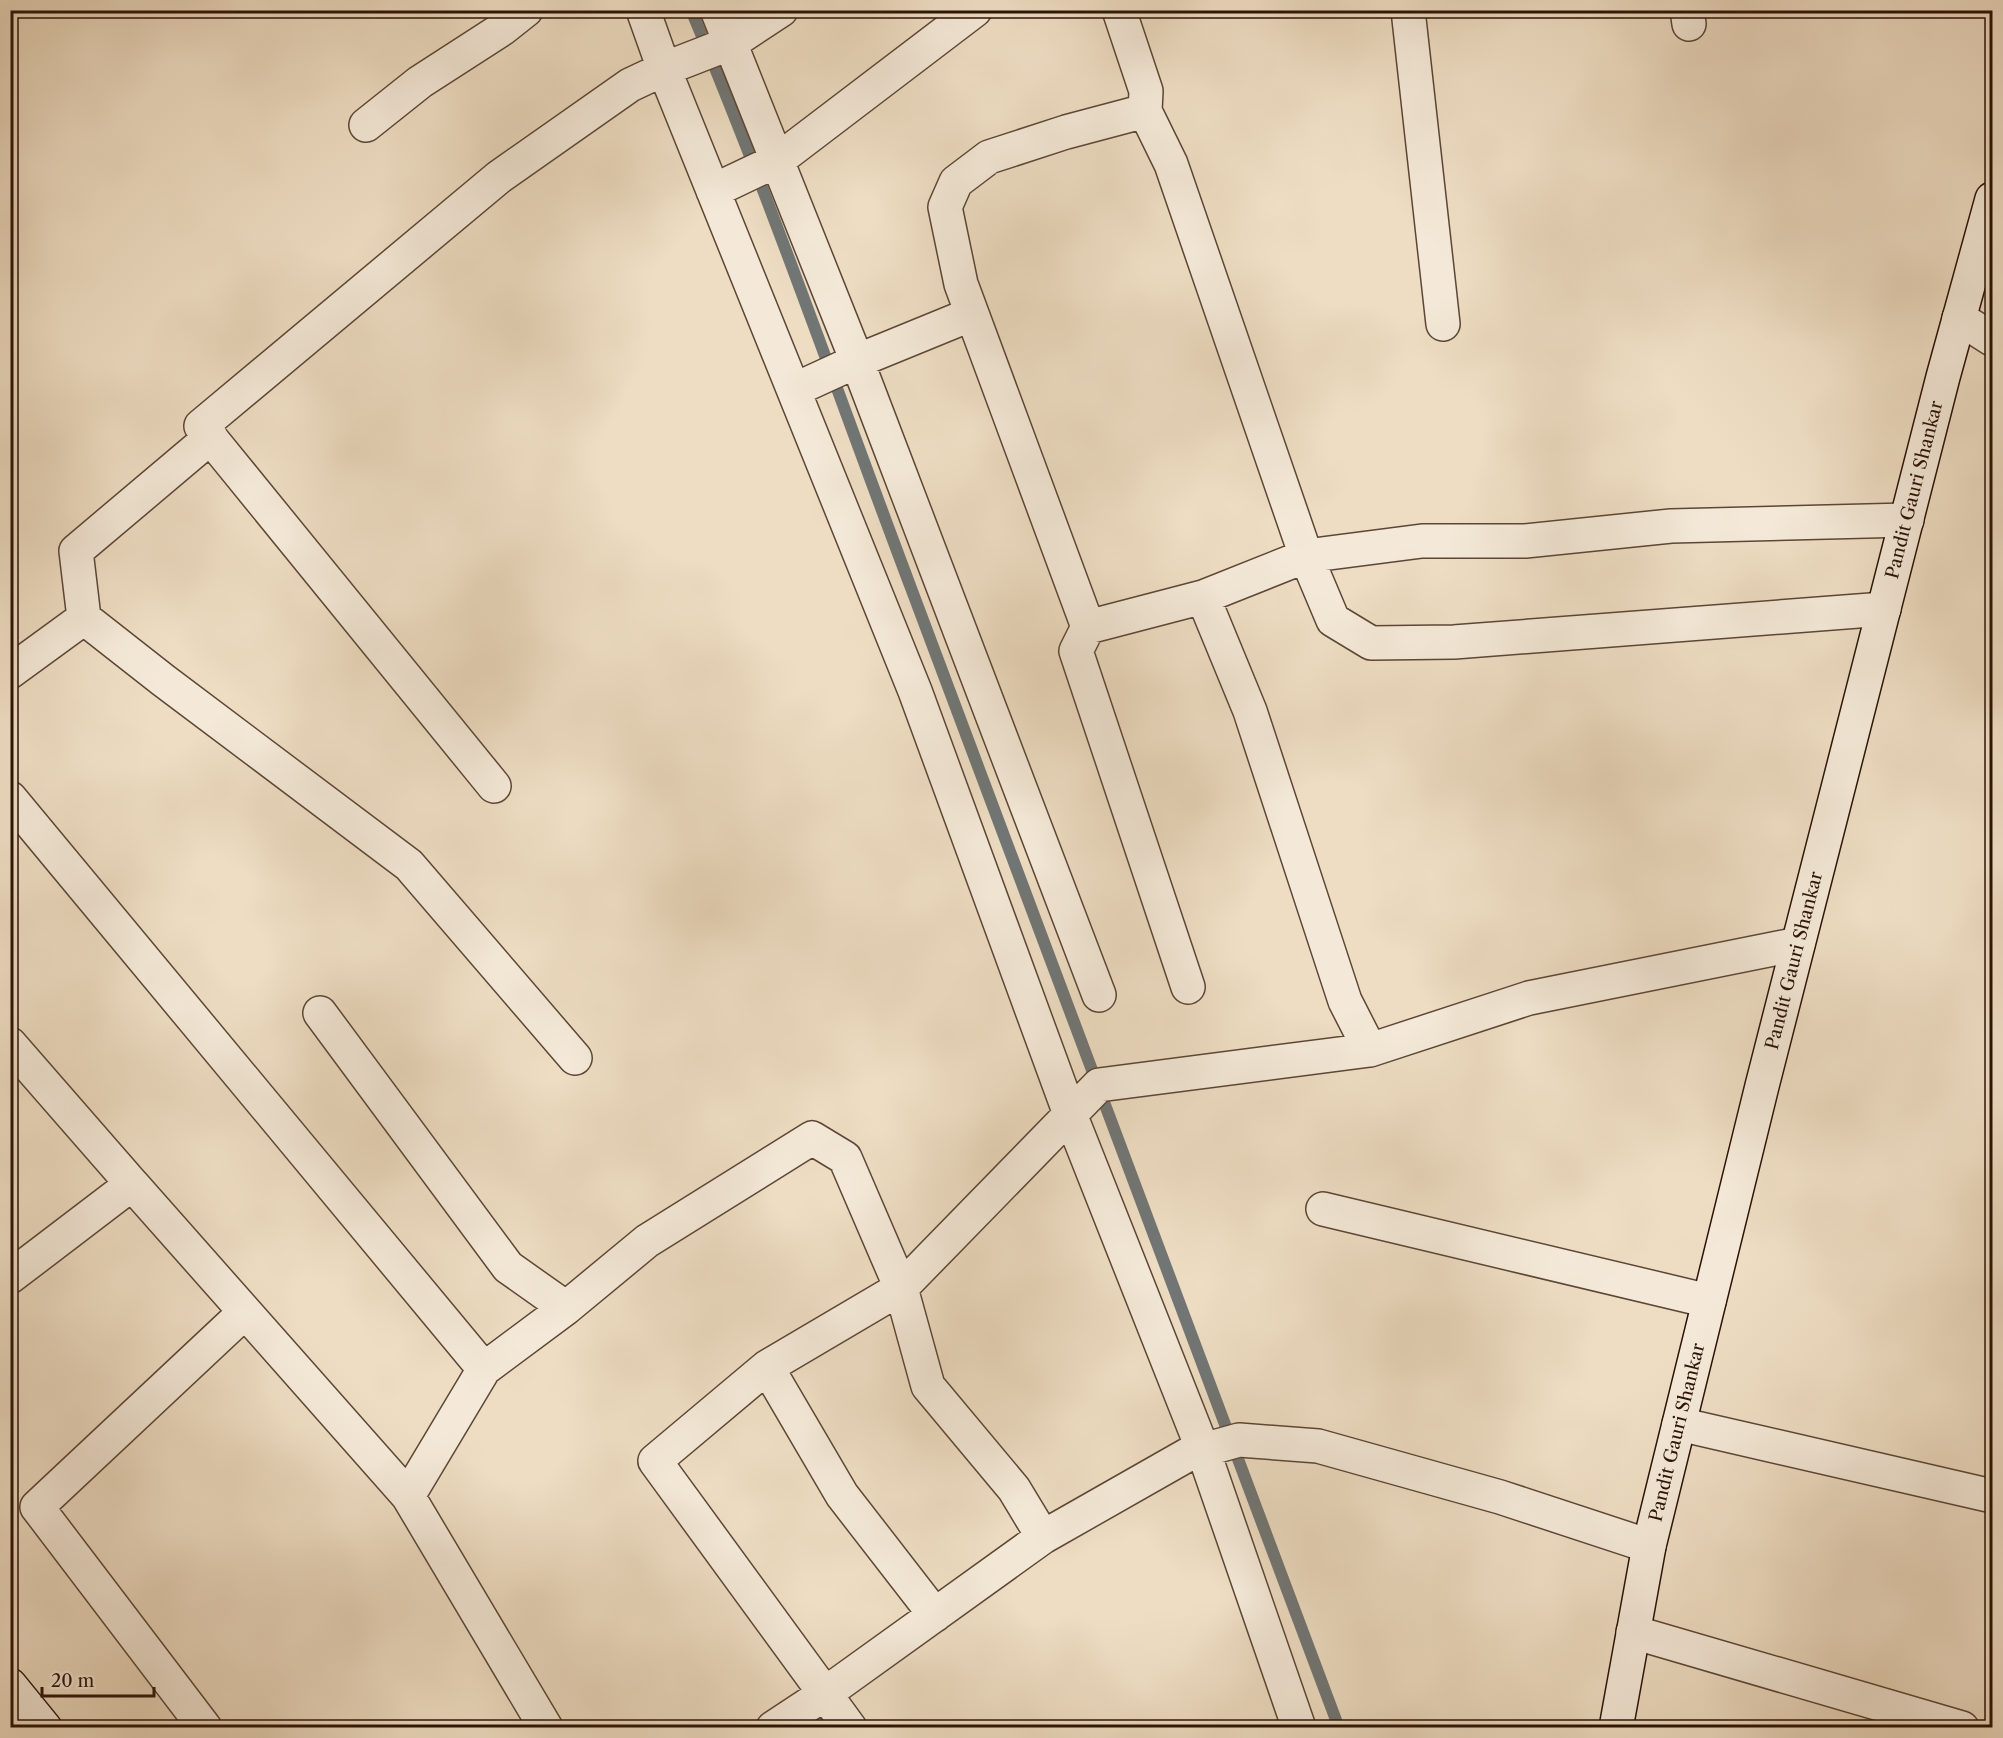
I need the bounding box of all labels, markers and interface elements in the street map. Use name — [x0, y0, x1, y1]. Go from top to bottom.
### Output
street label: Pandit Gauri Shankar — [1881, 398, 1948, 581]
street label: Pandit Gauri Shankar — [1761, 869, 1827, 1052]
street label: Pandit Gauri Shankar — [1644, 1340, 1710, 1524]
scale bar — [42, 1660, 154, 1698]
text: 20 m — [51, 1670, 95, 1692]

